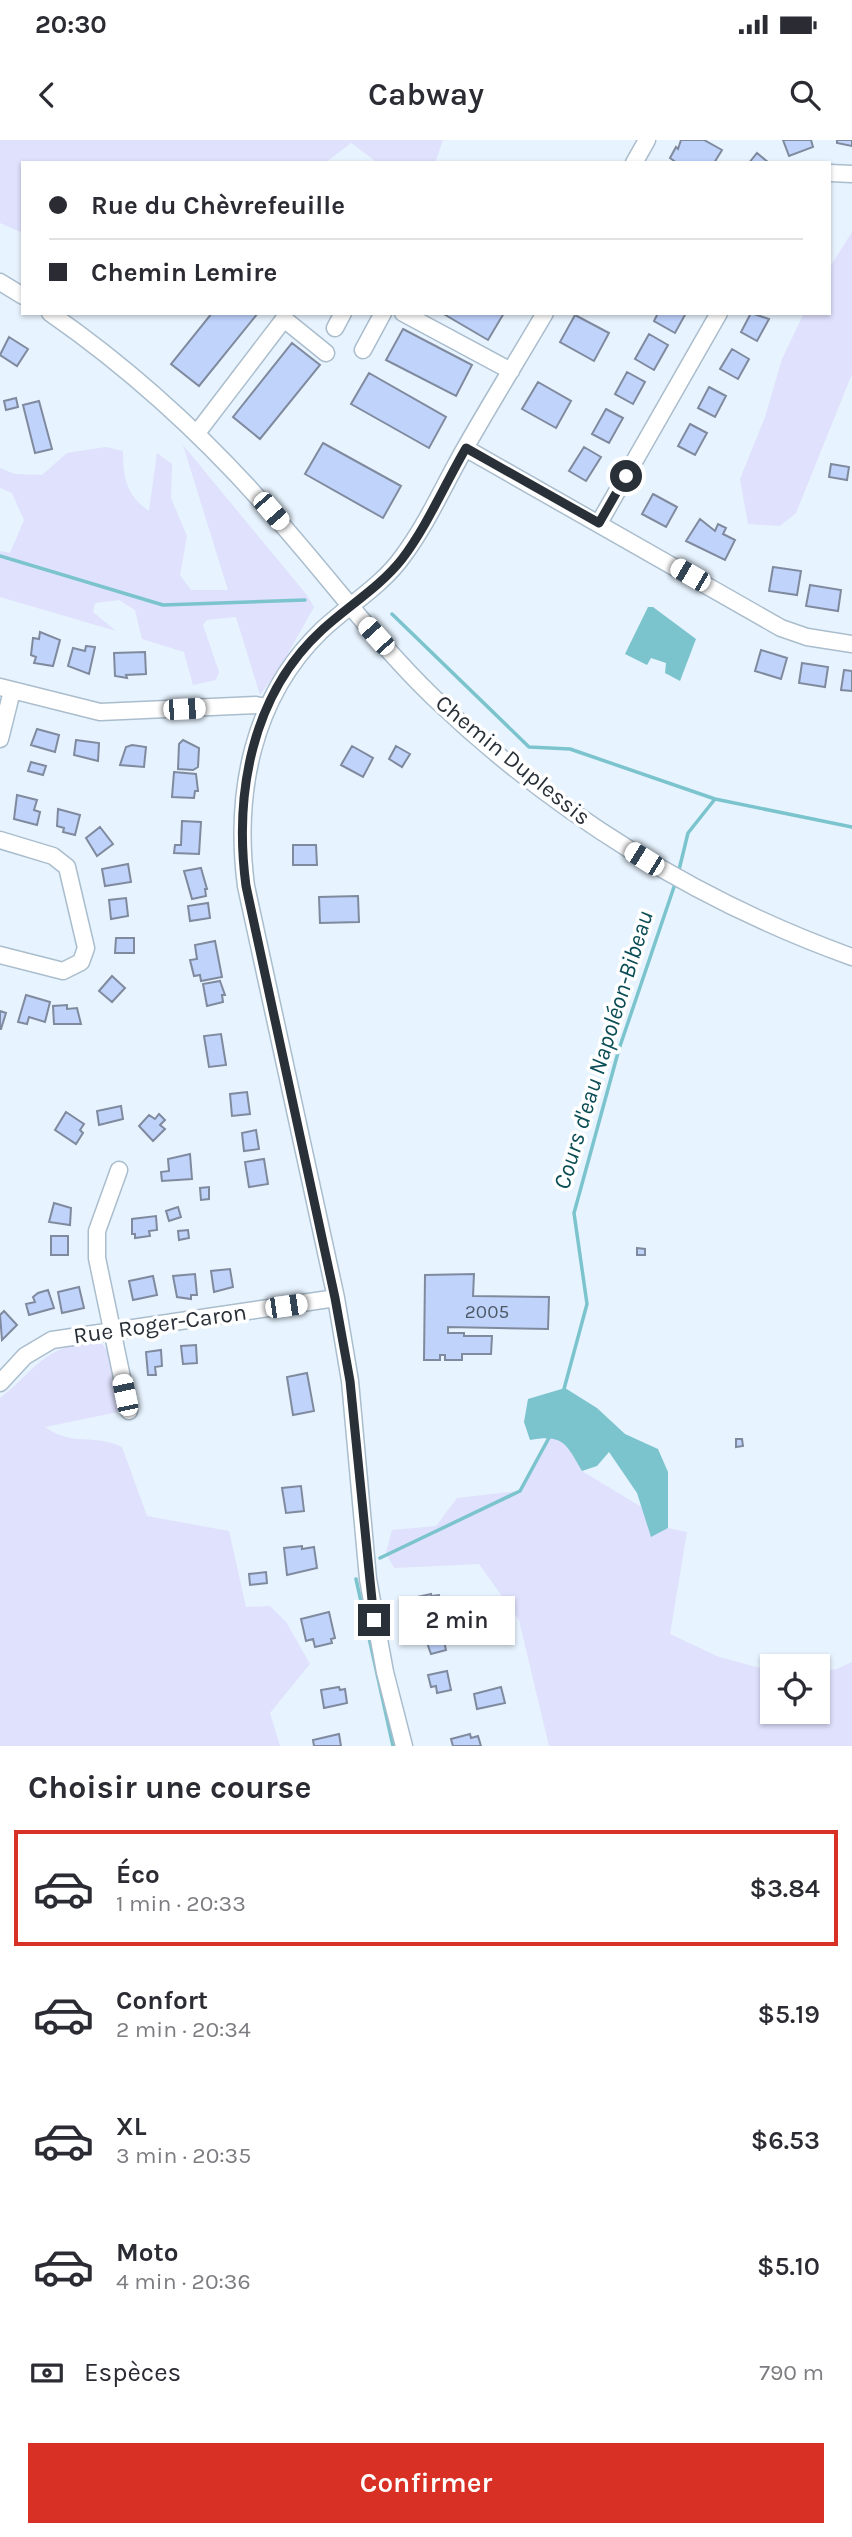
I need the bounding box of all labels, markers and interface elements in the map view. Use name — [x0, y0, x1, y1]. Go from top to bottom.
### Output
text: 20:30 — [35, 9, 107, 40]
icon: back — [28, 76, 66, 114]
text: Cabway — [368, 76, 484, 113]
icon: search — [786, 76, 824, 114]
text: Rue du Chèvrefeuille — [91, 190, 345, 221]
text: Chemin Lemire — [91, 257, 277, 288]
route start — [610, 460, 642, 492]
car — [250, 488, 293, 534]
car — [667, 555, 714, 595]
car — [355, 613, 398, 659]
street label: Chemin Duplessis — [430, 689, 596, 831]
car — [163, 697, 206, 721]
car — [621, 839, 668, 879]
water label: Cours d'eau Napoléon-Bibeau — [547, 907, 659, 1193]
car — [264, 1293, 309, 1319]
street label: Rue Roger-Caron — [72, 1298, 248, 1350]
house number: 2005 — [465, 1301, 509, 1323]
car — [111, 1372, 140, 1418]
callout: 2 min — [398, 1596, 514, 1644]
route end — [358, 1604, 390, 1636]
text: 2 min — [426, 1607, 488, 1634]
map controls — [760, 1654, 830, 1724]
button: locate — [760, 1654, 830, 1724]
text: Choisir une course — [28, 1769, 311, 1806]
icon: car — [32, 1857, 95, 1920]
text: Éco — [116, 1859, 160, 1890]
text: $3.84 — [749, 1873, 820, 1904]
text: 1 min · 20:33 — [116, 1890, 246, 1917]
icon: car — [32, 1983, 95, 2046]
text: Confort — [116, 1985, 208, 2016]
text: $5.19 — [757, 1999, 820, 2030]
text: 2 min · 20:34 — [116, 2016, 251, 2043]
icon: car — [32, 2109, 95, 2172]
text: XL — [116, 2111, 147, 2142]
text: $6.53 — [751, 2125, 820, 2156]
text: 3 min · 20:35 — [116, 2142, 251, 2169]
icon: car — [32, 2235, 95, 2298]
text: Moto — [116, 2237, 178, 2268]
text: $5.10 — [757, 2251, 820, 2282]
text: 4 min · 20:36 — [116, 2268, 251, 2295]
icon: cash — [28, 2354, 66, 2392]
text: Espèces — [84, 2357, 181, 2388]
text: 790 m — [759, 2359, 824, 2386]
button: Confirmer — [28, 2443, 824, 2523]

